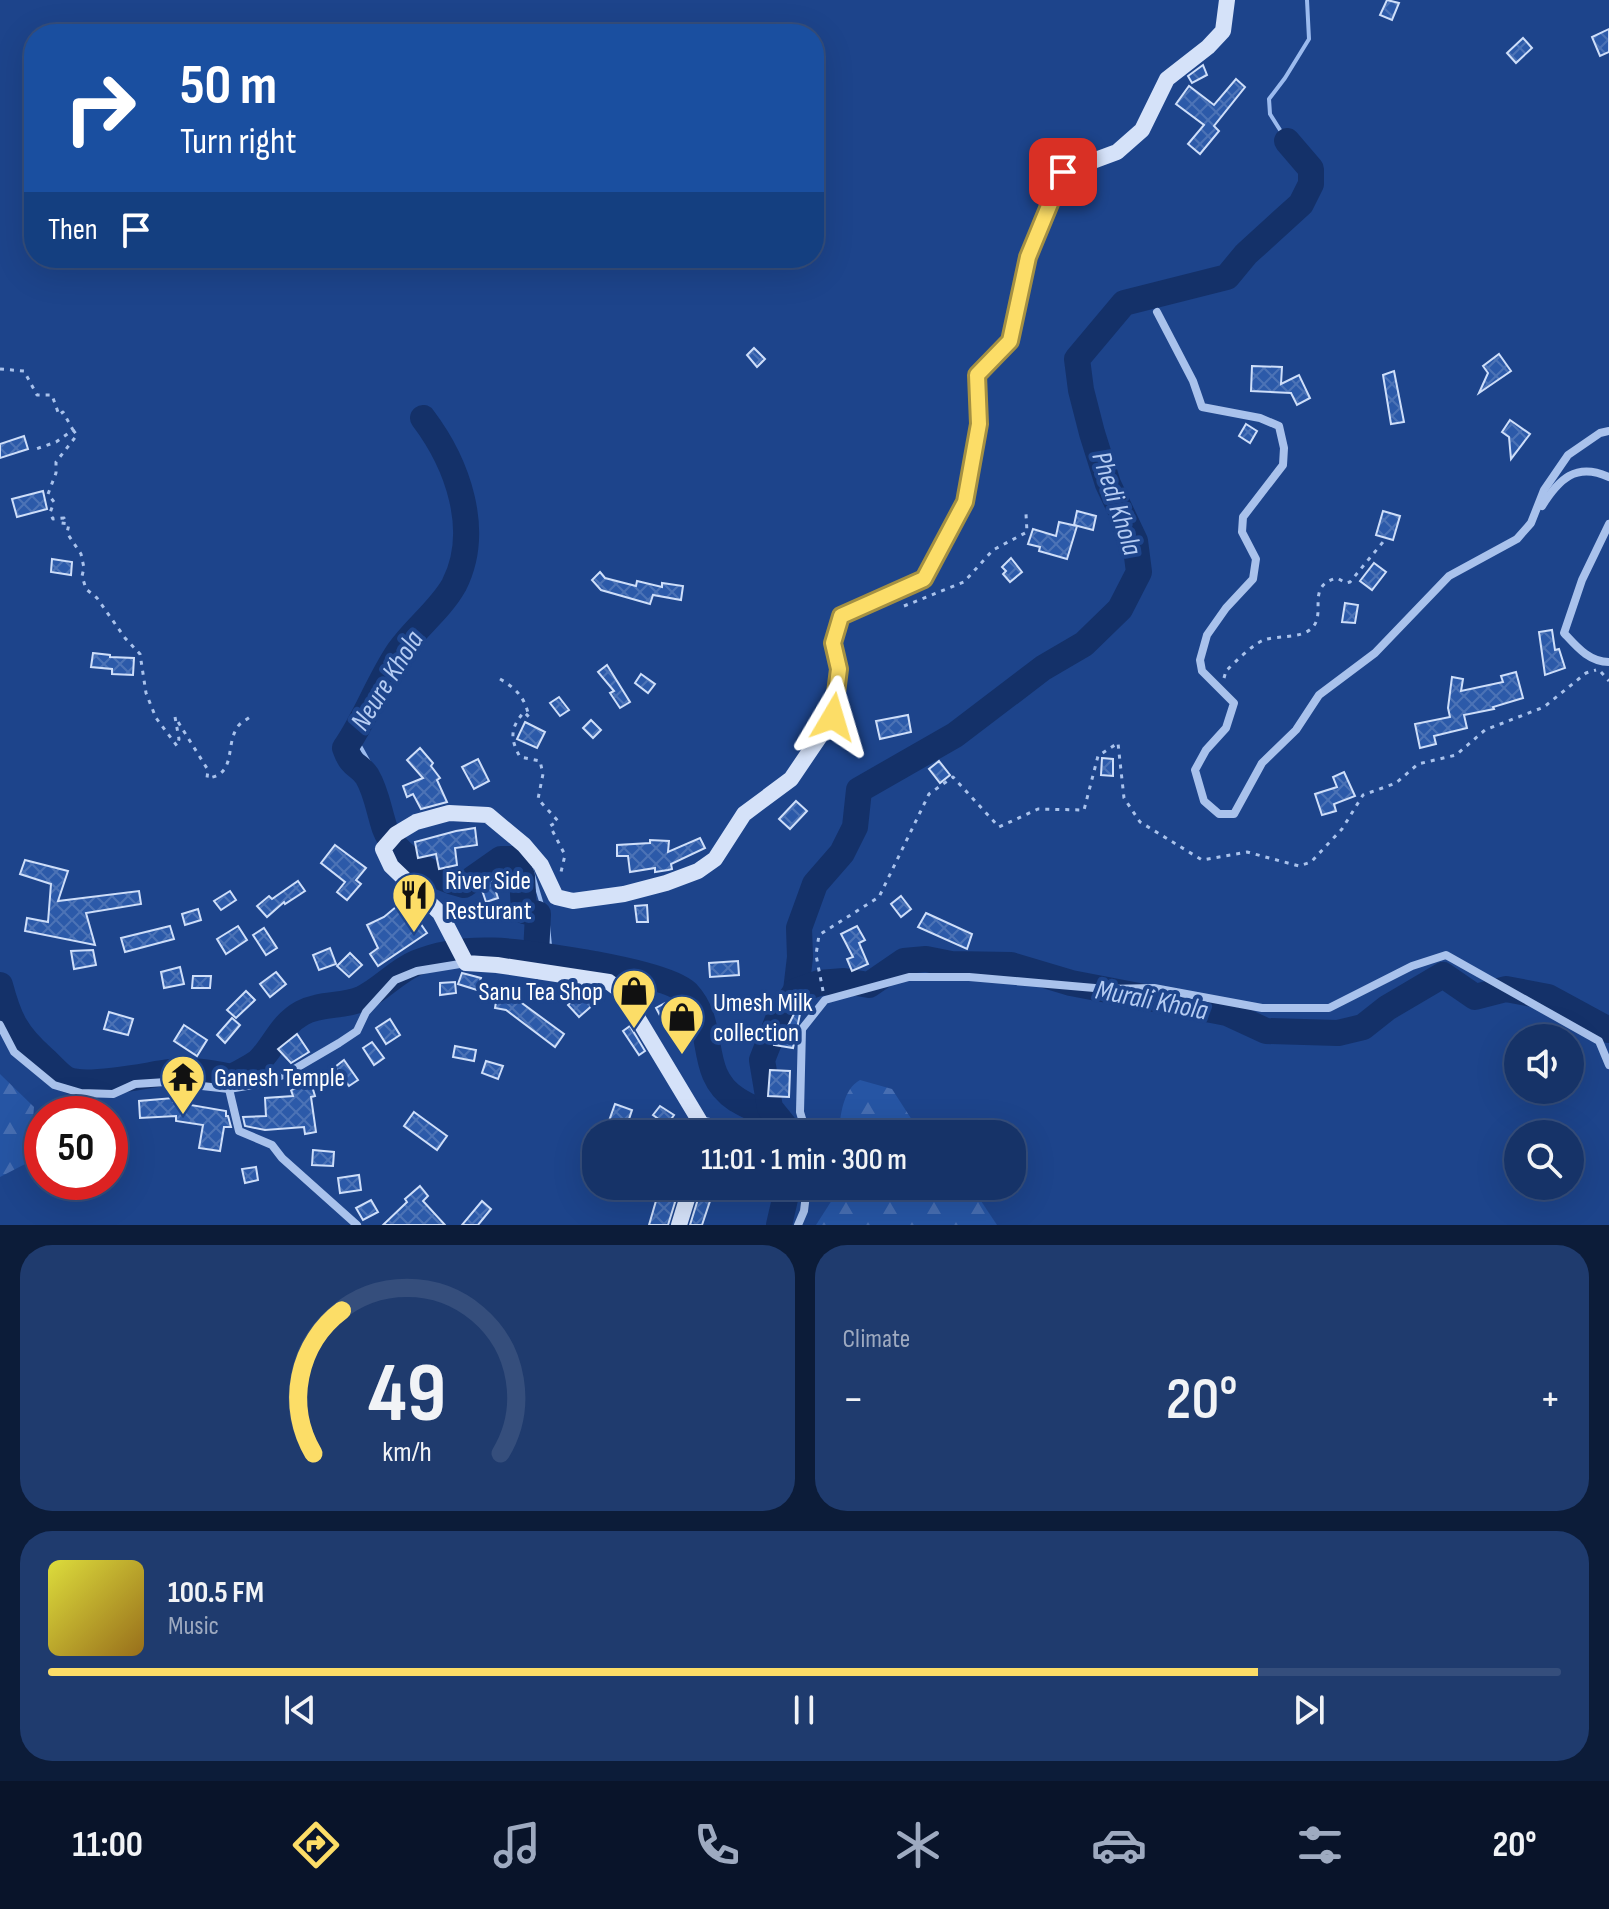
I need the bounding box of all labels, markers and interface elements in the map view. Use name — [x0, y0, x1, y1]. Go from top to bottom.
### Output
text: 50 m — [180, 53, 277, 120]
icon: right — [48, 56, 152, 160]
text: Turn right — [180, 121, 297, 164]
pin — [1029, 138, 1097, 206]
icon: arrive — [1041, 150, 1085, 194]
icon: arrive — [114, 208, 158, 252]
text: Then — [48, 212, 98, 248]
water label: Phedi Khola — [1084, 447, 1149, 560]
water label: Neure Khola — [344, 624, 431, 737]
position arrow — [791, 675, 875, 759]
place label: River Side Resturant — [445, 866, 532, 927]
restaurant icon: River Side Resturant — [390, 871, 438, 934]
shop icon: Sanu Tea Shop — [610, 967, 658, 1030]
water label: Murali Khola — [1093, 973, 1211, 1028]
place label: Sanu Tea Shop — [478, 977, 603, 1008]
place label: Umesh Milk collection — [713, 988, 813, 1049]
shop icon: Umesh Milk collection — [658, 993, 706, 1056]
map controls — [1504, 1024, 1584, 1200]
button: sound — [1504, 1024, 1584, 1104]
temple icon: Ganesh Temple — [159, 1053, 207, 1116]
place label: Ganesh Temple — [214, 1063, 345, 1094]
speed limit sign: 50 — [24, 1096, 128, 1200]
button: search — [1504, 1120, 1584, 1200]
text: 11:01 · 1 min · 300 m — [701, 1142, 907, 1178]
text: Climate — [843, 1324, 910, 1355]
text: 49 — [368, 1345, 446, 1445]
text: 20° — [1166, 1364, 1238, 1436]
text: − — [843, 1373, 864, 1426]
text: + — [1539, 1373, 1561, 1426]
text: km/h — [383, 1435, 432, 1470]
text: 100.5 FM — [168, 1575, 264, 1611]
text: Music — [168, 1611, 219, 1642]
icon: previous — [278, 1688, 322, 1732]
icon: pause — [782, 1688, 826, 1732]
icon: next — [1287, 1688, 1331, 1732]
icon: directions — [288, 1817, 344, 1873]
icon: music — [489, 1817, 545, 1873]
icon: phone — [689, 1817, 745, 1873]
icon: climate — [890, 1817, 946, 1873]
icon: car — [1091, 1817, 1147, 1873]
icon: filters — [1292, 1817, 1348, 1873]
text: 11:00 — [72, 1824, 143, 1867]
text: 20° — [1492, 1824, 1537, 1867]

